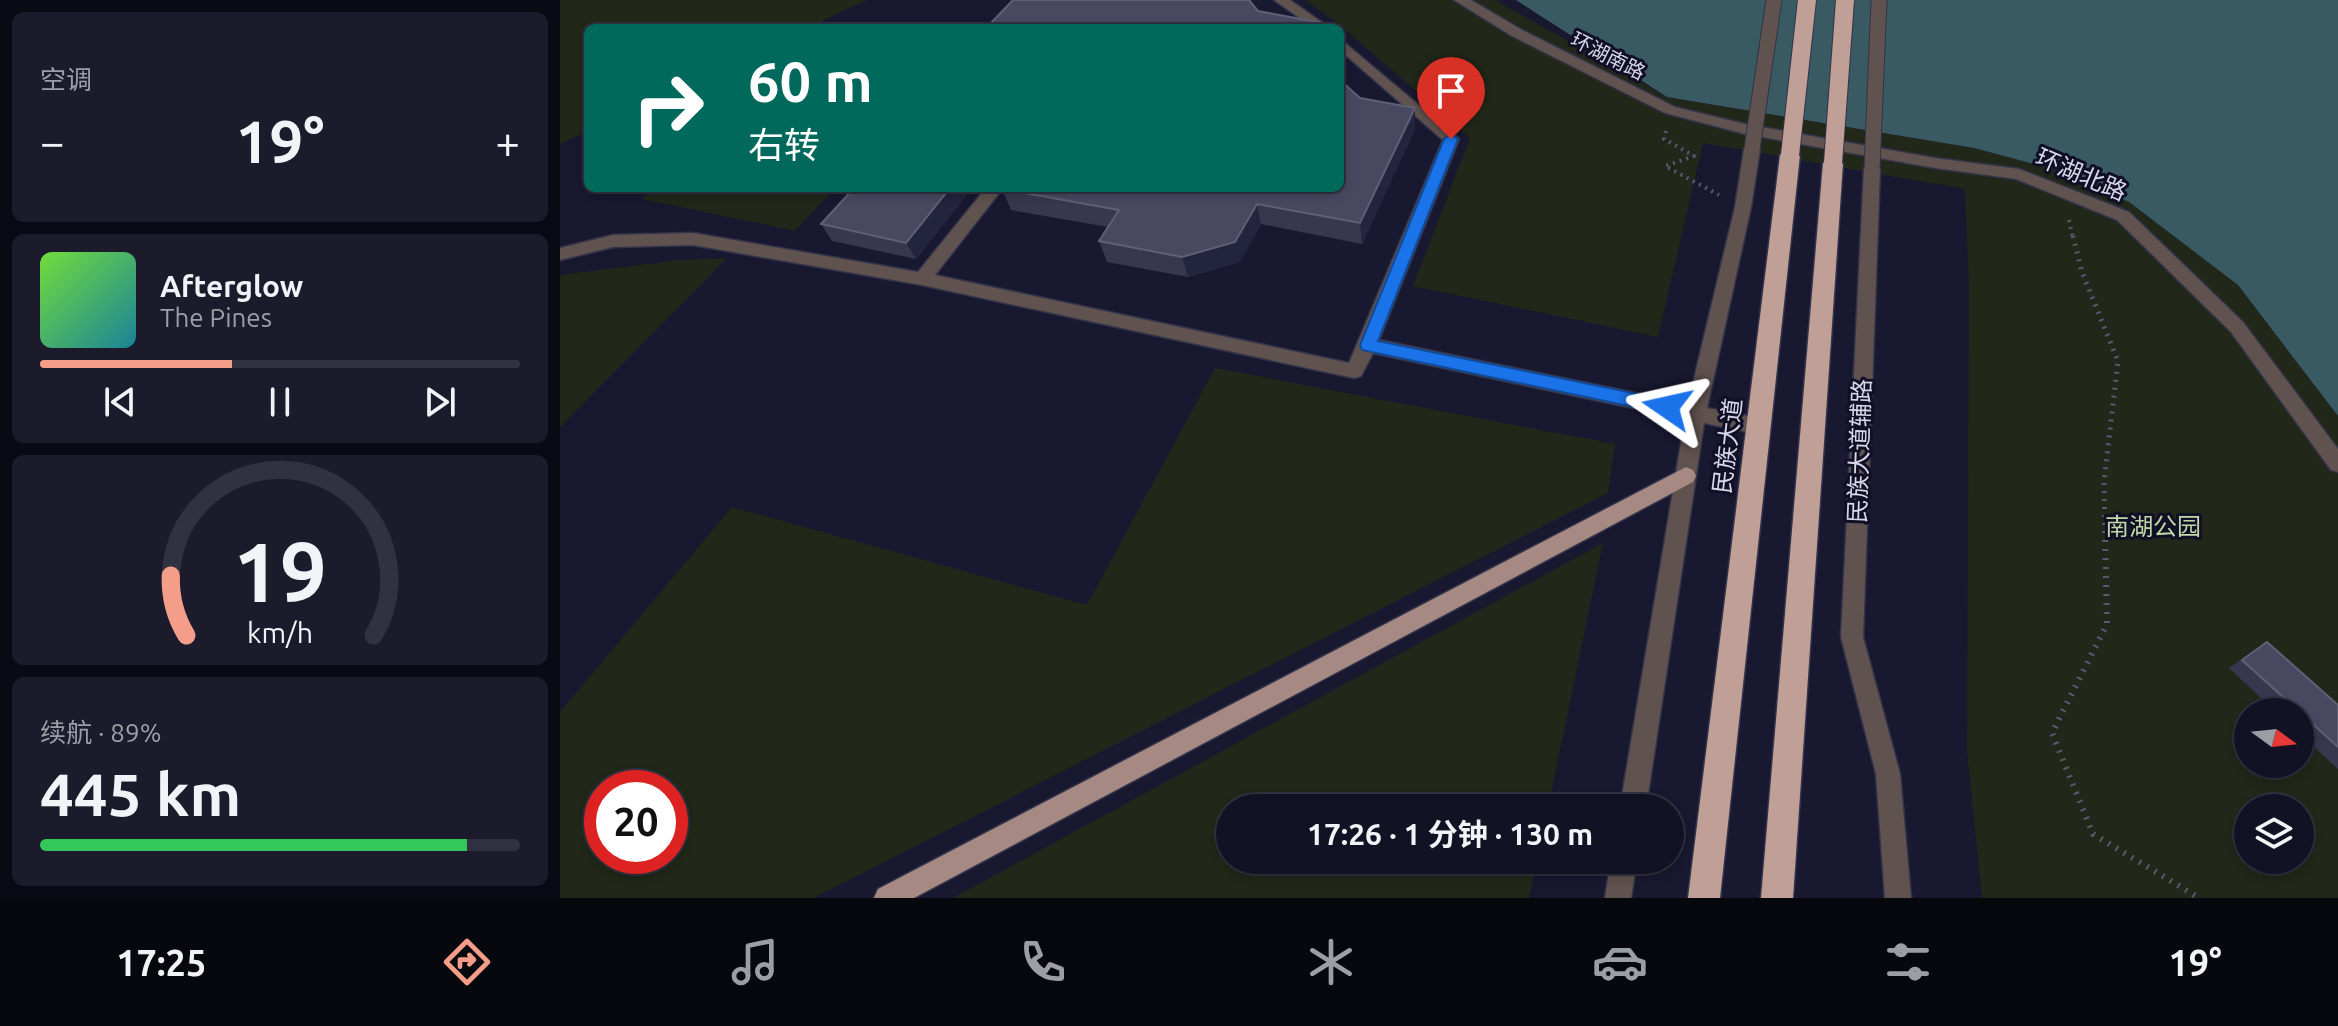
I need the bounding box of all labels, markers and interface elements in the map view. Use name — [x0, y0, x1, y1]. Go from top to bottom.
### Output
street label: 环湖南路 — [1567, 27, 1649, 84]
text: 60 m — [748, 50, 873, 113]
icon: right — [616, 56, 720, 160]
pin — [1417, 57, 1485, 139]
text: 空调 — [40, 65, 92, 94]
icon: arrive — [1429, 69, 1473, 113]
text: 19° — [236, 107, 324, 174]
text: − — [40, 117, 65, 166]
text: + — [495, 117, 520, 166]
text: 右转 — [748, 124, 820, 165]
street label: 环湖北路 — [2032, 143, 2131, 206]
text: Afterglow — [160, 269, 303, 303]
text: The Pines — [160, 303, 272, 332]
position arrow — [1625, 365, 1709, 449]
street label: 民族大道辅路 — [1843, 379, 1876, 523]
icon: previous — [98, 380, 142, 424]
icon: pause — [258, 380, 302, 424]
icon: next — [418, 380, 462, 424]
street label: 民族大道 — [1708, 397, 1747, 495]
park label: 南湖公园 — [2105, 513, 2201, 540]
text: 19 — [233, 523, 327, 617]
text: km/h — [247, 616, 313, 648]
north arrow — [2234, 698, 2314, 778]
map controls — [2234, 698, 2314, 874]
text: 续航 · 89% — [40, 718, 162, 747]
text: 445 km — [40, 760, 241, 827]
speed limit sign: 20 — [584, 770, 688, 874]
button: layers — [2234, 794, 2314, 874]
text: 17:26 · 1 分钟 · 130 m — [1307, 817, 1593, 851]
icon: directions — [439, 934, 495, 990]
icon: music — [727, 934, 783, 990]
icon: phone — [1015, 934, 1071, 990]
icon: climate — [1303, 934, 1359, 990]
icon: car — [1592, 934, 1648, 990]
icon: filters — [1880, 934, 1936, 990]
text: 17:25 — [116, 942, 206, 983]
text: 19° — [2168, 942, 2222, 983]

